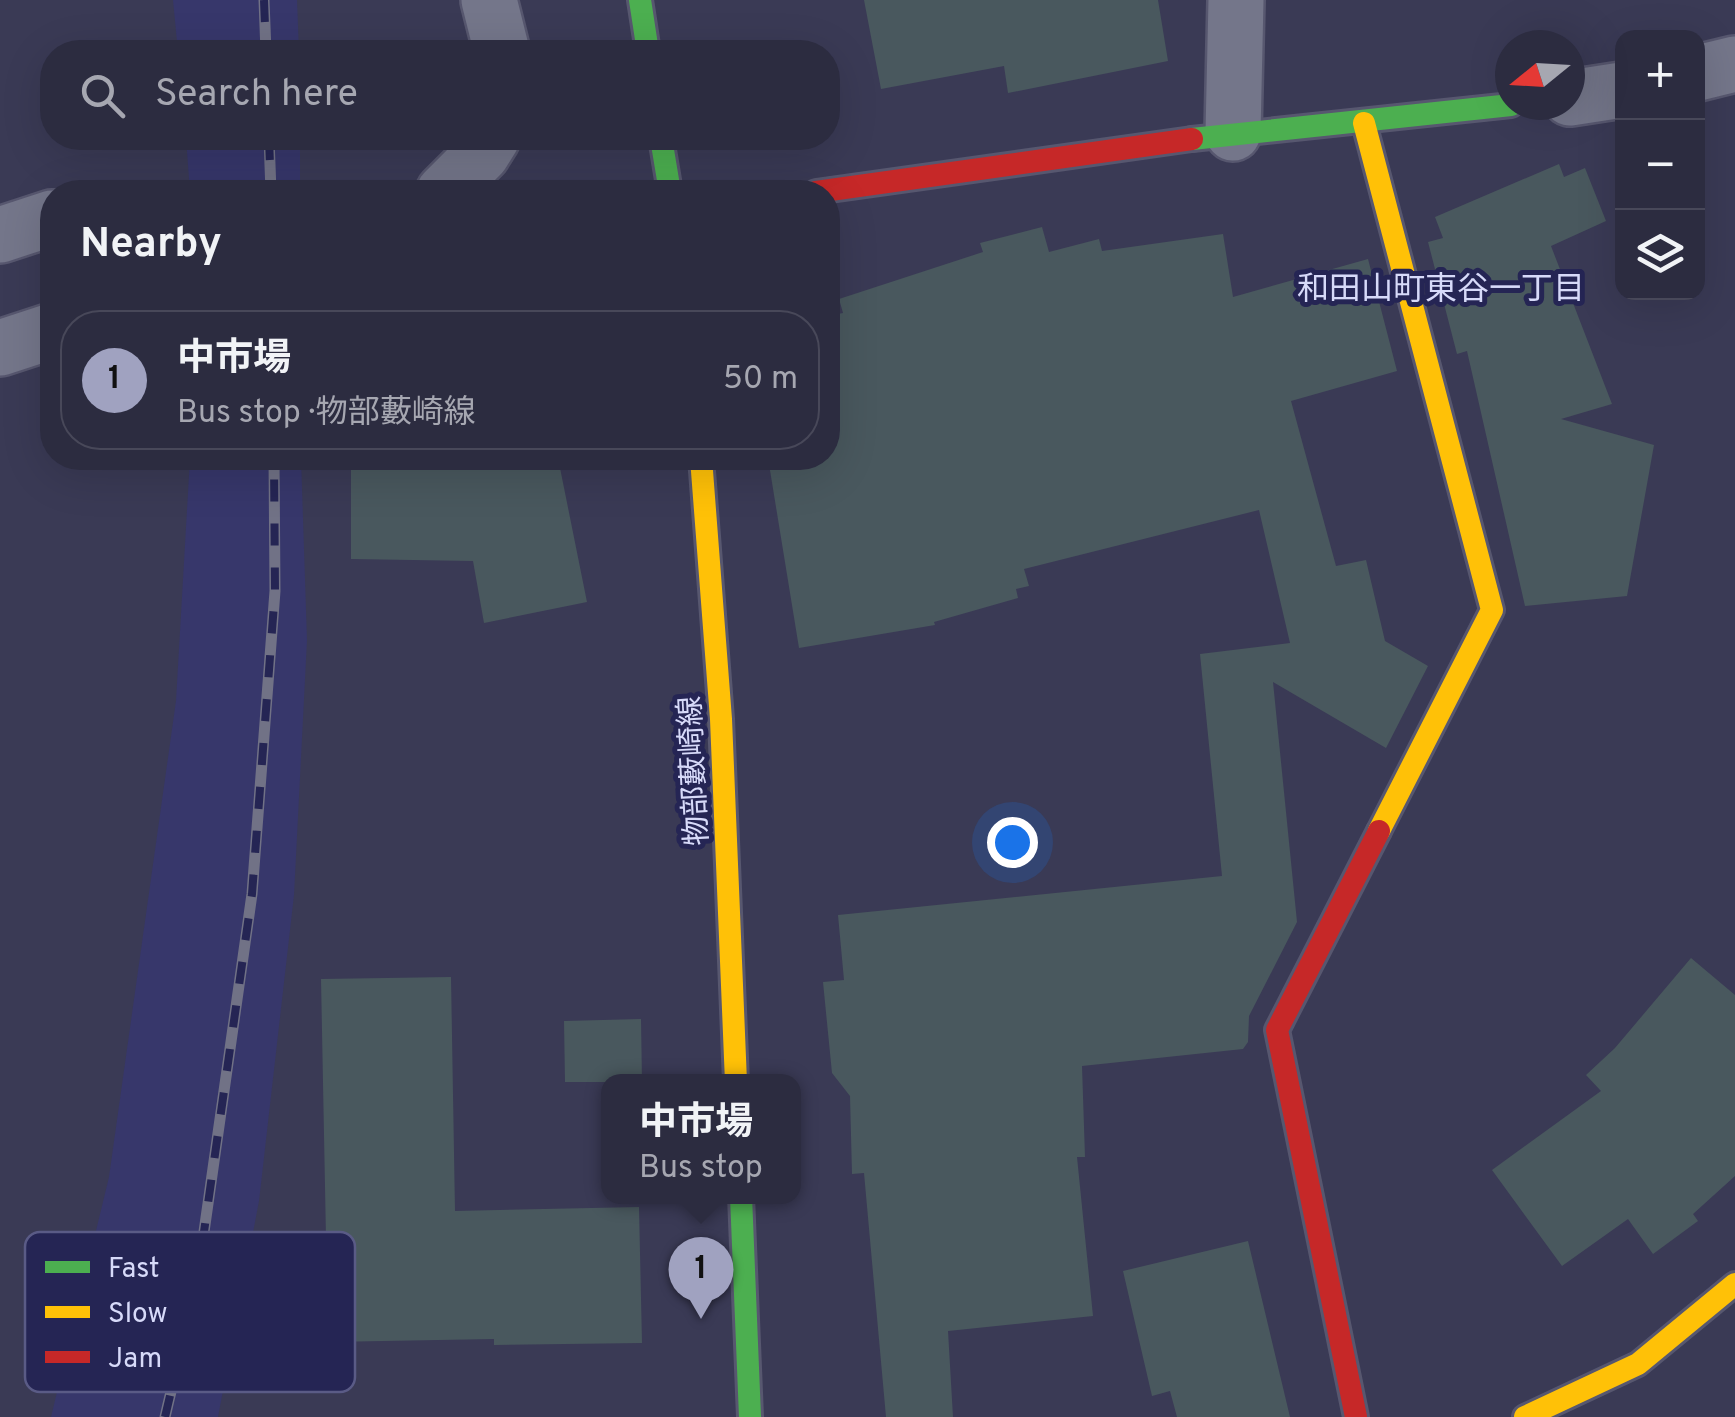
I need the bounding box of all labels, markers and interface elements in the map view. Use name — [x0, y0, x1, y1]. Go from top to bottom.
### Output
north arrow — [1495, 30, 1585, 120]
map controls — [1615, 30, 1705, 300]
button: + — [1615, 30, 1705, 120]
search box — [40, 40, 840, 150]
icon: search — [75, 68, 130, 123]
text: Search here — [155, 71, 358, 120]
button: − — [1615, 120, 1705, 210]
button: layers — [1615, 210, 1705, 300]
text: Nearby — [80, 219, 222, 272]
district label: 和田山町東谷一丁目 — [1297, 271, 1585, 311]
text: 中市場 — [177, 336, 291, 385]
text: 1 — [108, 360, 121, 400]
text: 50 m — [723, 360, 798, 400]
text: Bus stop · 物部藪崎線 — [177, 394, 476, 434]
street label: 物部藪崎線 — [673, 695, 718, 847]
your location — [987, 817, 1038, 868]
popup — [601, 1074, 801, 1204]
text: 中市場 — [639, 1100, 753, 1149]
text: Bus stop — [639, 1149, 763, 1189]
legend — [25, 1232, 355, 1392]
pin: 1 — [668, 1236, 734, 1319]
text: Fast — [108, 1252, 160, 1288]
text: Slow — [108, 1297, 167, 1333]
text: Jam — [108, 1342, 162, 1378]

